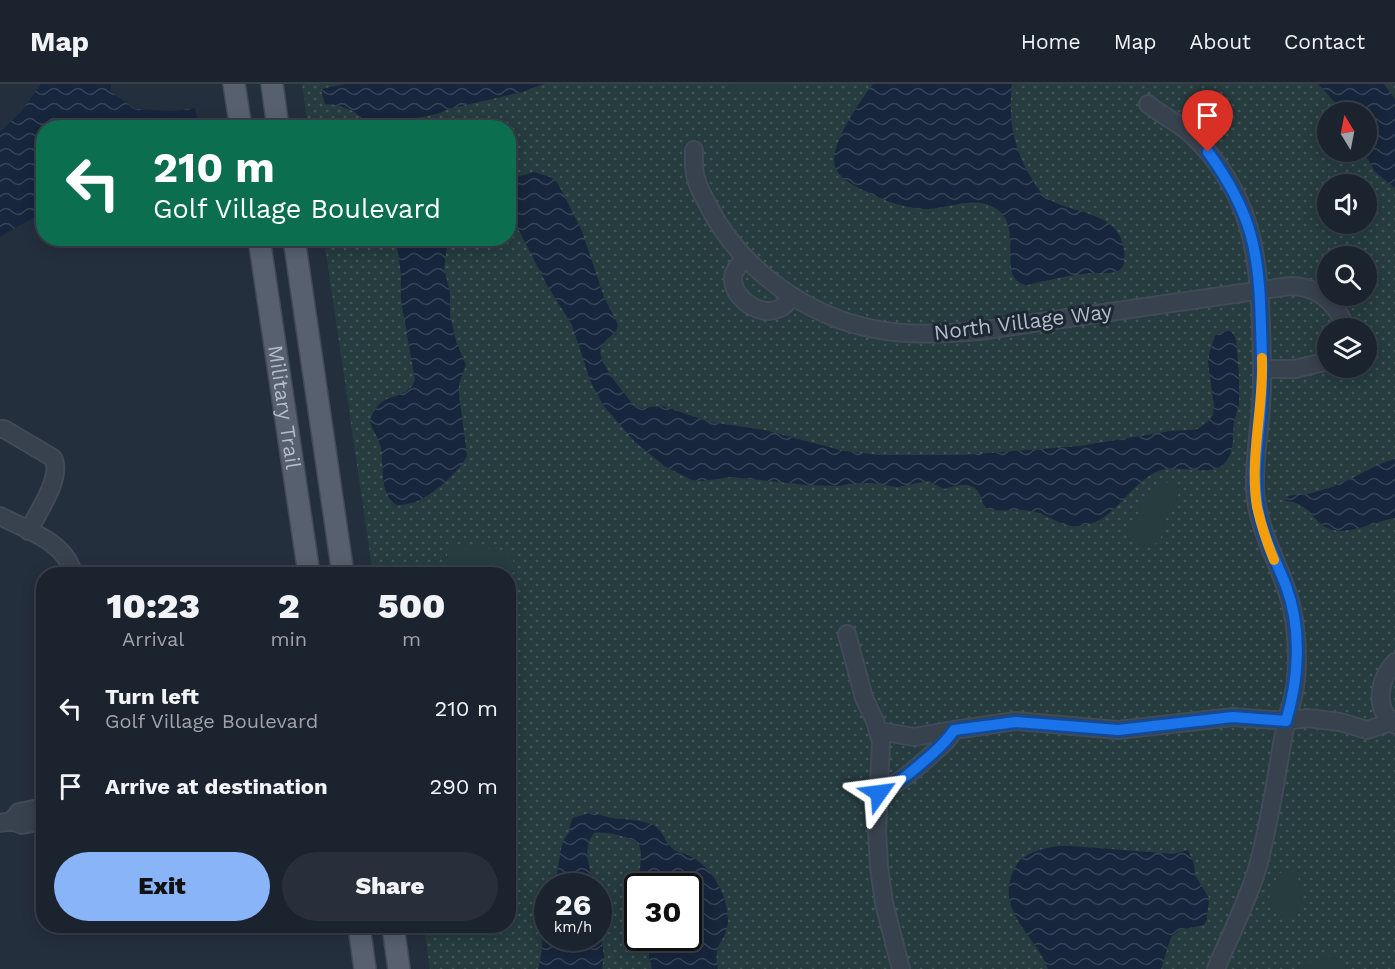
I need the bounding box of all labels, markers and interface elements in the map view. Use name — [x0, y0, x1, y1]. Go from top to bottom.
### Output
text: Map — [30, 25, 89, 58]
text: Home — [1021, 29, 1081, 54]
text: Map — [1114, 29, 1157, 54]
text: About — [1190, 29, 1251, 54]
text: Contact — [1284, 29, 1365, 54]
pin — [1182, 90, 1233, 152]
icon: arrive — [1191, 99, 1224, 132]
north arrow — [1317, 102, 1377, 162]
map controls — [1317, 102, 1377, 378]
text: 210 m — [153, 143, 275, 192]
icon: left — [54, 144, 132, 222]
button: sound — [1317, 174, 1377, 234]
text: Golf Village Boulevard — [153, 193, 441, 225]
button: search — [1317, 246, 1377, 306]
street label: North Village Way — [932, 298, 1114, 345]
button: layers — [1317, 318, 1377, 378]
street label: Military Trail — [263, 343, 306, 471]
text: 10:23 — [106, 585, 200, 627]
text: 2 — [278, 585, 300, 627]
text: 500 — [378, 585, 446, 627]
text: Arrival — [122, 627, 184, 651]
text: min — [270, 627, 307, 651]
text: m — [402, 627, 421, 651]
text: Turn left — [105, 684, 199, 709]
icon: left — [54, 692, 87, 725]
text: 210 m — [434, 696, 498, 721]
text: Golf Village Boulevard — [105, 709, 318, 733]
position arrow — [847, 761, 911, 825]
icon: arrive — [54, 770, 87, 803]
text: Arrive at destination — [105, 774, 328, 799]
text: 290 m — [429, 774, 498, 799]
button: Exit — [54, 852, 270, 921]
button: Share — [282, 852, 498, 921]
speed limit sign: 30 — [624, 873, 702, 951]
text: 26 — [555, 887, 591, 922]
text: km/h — [554, 918, 592, 936]

